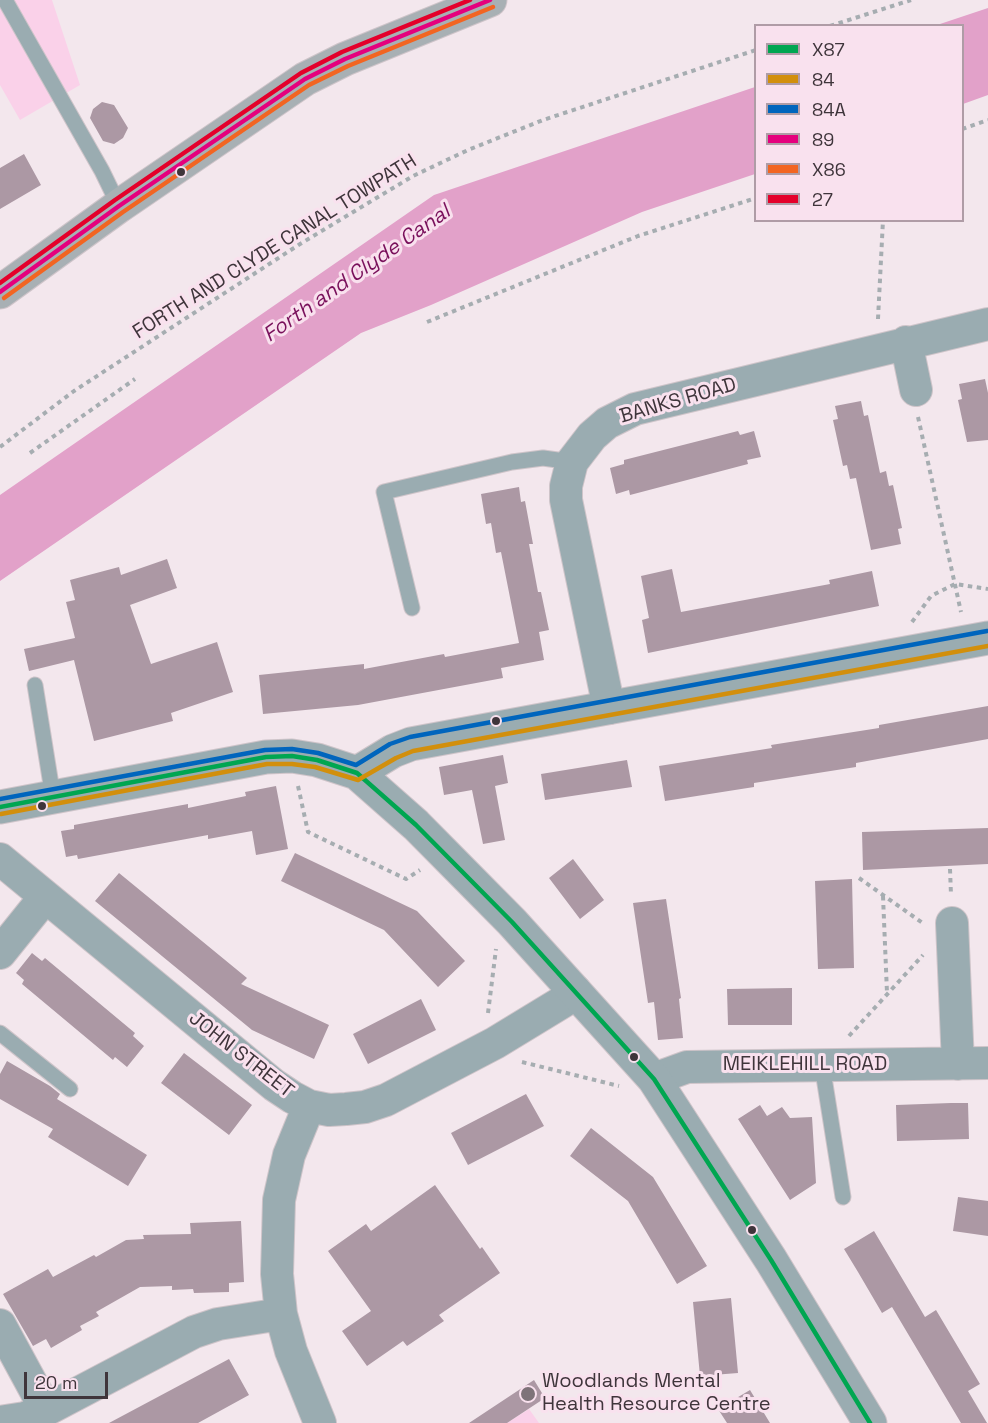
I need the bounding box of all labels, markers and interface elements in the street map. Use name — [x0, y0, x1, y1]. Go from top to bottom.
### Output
legend — [754, 24, 964, 222]
text: X87 — [812, 38, 845, 61]
text: 84 — [812, 68, 834, 91]
text: 84A — [812, 98, 846, 121]
text: 89 — [812, 128, 834, 151]
street label: FORTH AND CLYDE CANAL TOWPATH — [129, 149, 421, 345]
text: X86 — [812, 158, 846, 181]
unlabelled marker — [175, 166, 187, 178]
text: 27 — [812, 188, 833, 211]
water label: Forth and Clyde Canal — [259, 200, 455, 348]
street label: BANKS ROAD — [617, 373, 739, 429]
unlabelled marker — [490, 715, 502, 727]
unlabelled marker — [36, 800, 48, 812]
street label: JOHN STREET — [184, 1007, 298, 1103]
unlabelled marker — [628, 1051, 640, 1063]
street label: MEIKLEHILL ROAD — [723, 1053, 887, 1077]
unlabelled marker — [746, 1224, 758, 1236]
scale bar — [27, 1360, 111, 1398]
place label: Woodlands Mental Health Resource Centre — [542, 1370, 771, 1417]
text: 20 m — [35, 1371, 78, 1394]
marker: Woodlands Mental Health Resource Centre — [519, 1385, 537, 1403]

